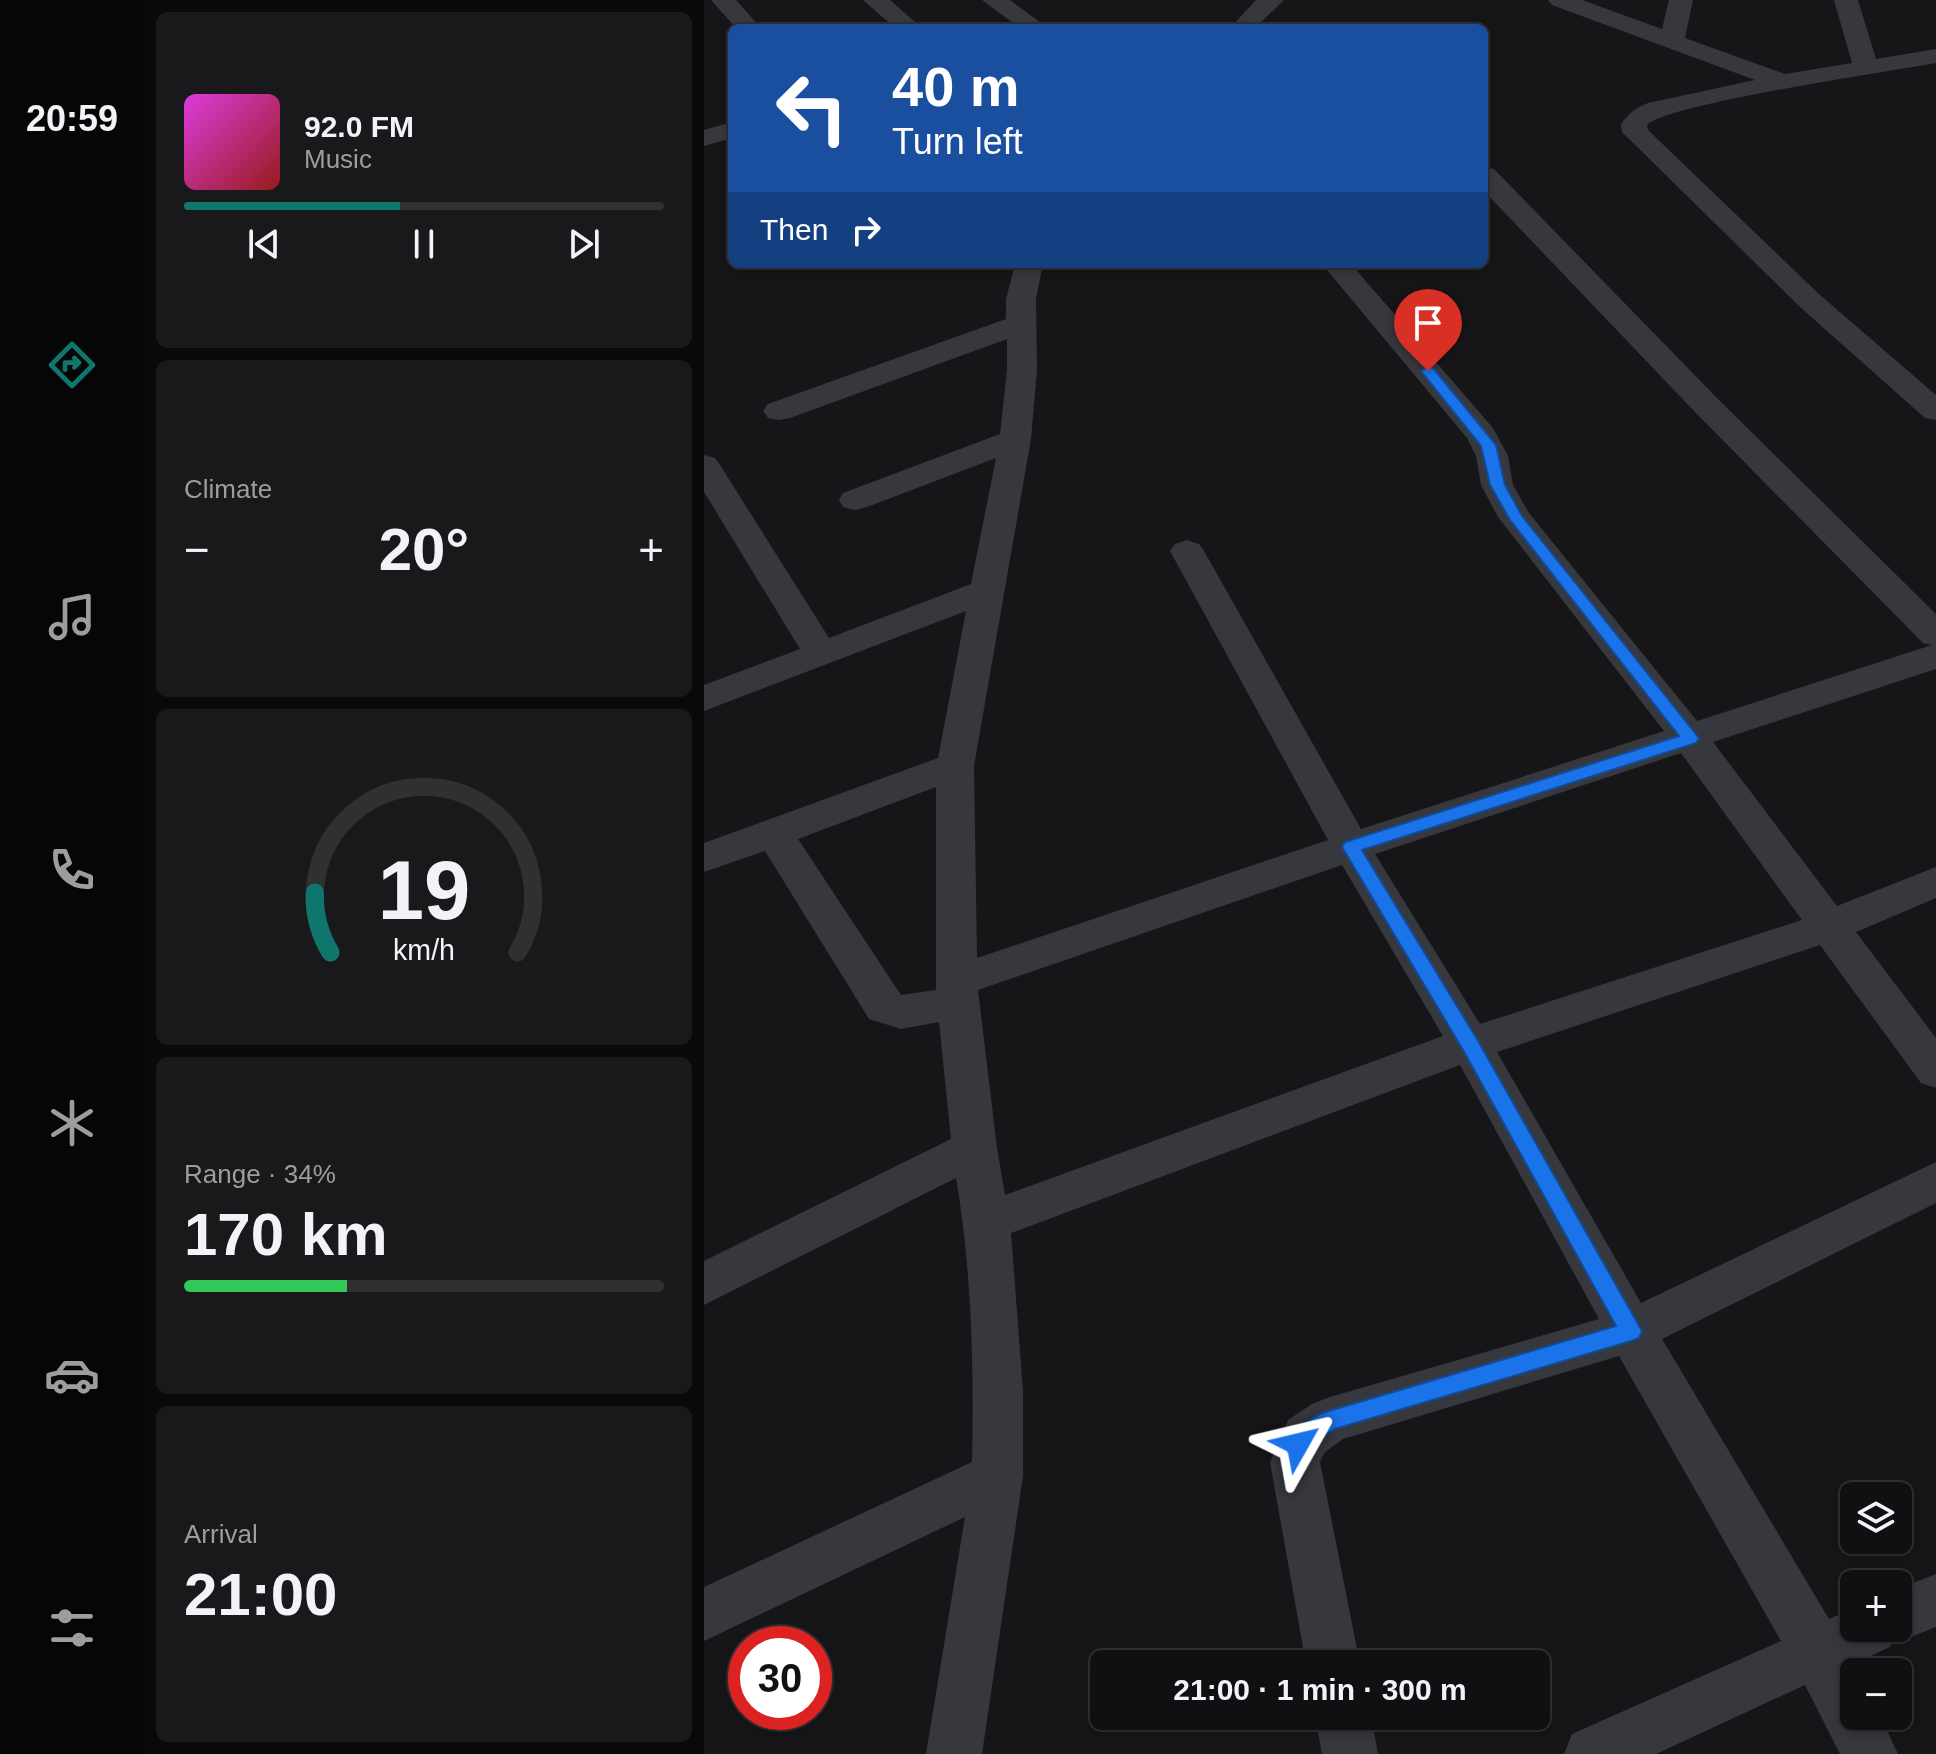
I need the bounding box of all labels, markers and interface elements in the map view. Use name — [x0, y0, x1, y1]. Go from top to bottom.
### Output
text: 40 m — [892, 55, 1020, 118]
icon: left — [760, 56, 864, 160]
text: 20:59 — [26, 98, 118, 139]
text: 92.0 FM — [304, 110, 414, 143]
text: Turn left — [892, 121, 1023, 162]
text: Music — [304, 144, 372, 174]
icon: right — [844, 208, 888, 252]
text: Then — [760, 213, 828, 246]
icon: previous — [242, 222, 286, 266]
icon: pause — [402, 222, 446, 266]
icon: next — [562, 222, 606, 266]
pin — [1394, 289, 1462, 371]
icon: arrive — [1406, 301, 1450, 345]
icon: directions — [44, 337, 100, 393]
text: Climate — [184, 474, 272, 504]
text: 20° — [379, 516, 469, 583]
text: − — [184, 525, 210, 574]
text: + — [638, 525, 664, 574]
icon: music — [44, 589, 100, 645]
icon: phone — [44, 842, 100, 898]
text: 19 — [378, 844, 470, 937]
text: km/h — [393, 934, 455, 966]
icon: climate — [44, 1095, 100, 1151]
text: Range · 34% — [184, 1159, 336, 1189]
text: 170 km — [184, 1201, 388, 1268]
icon: car — [44, 1347, 100, 1403]
position arrow — [1256, 1402, 1340, 1486]
map controls — [1840, 1482, 1912, 1730]
button: layers — [1840, 1482, 1912, 1554]
text: Arrival — [184, 1519, 258, 1549]
text: 21:00 — [184, 1561, 337, 1628]
button: + — [1840, 1570, 1912, 1642]
icon: filters — [44, 1600, 100, 1656]
speed limit sign: 30 — [728, 1626, 832, 1730]
button: − — [1840, 1658, 1912, 1730]
text: 21:00 · 1 min · 300 m — [1173, 1673, 1467, 1706]

